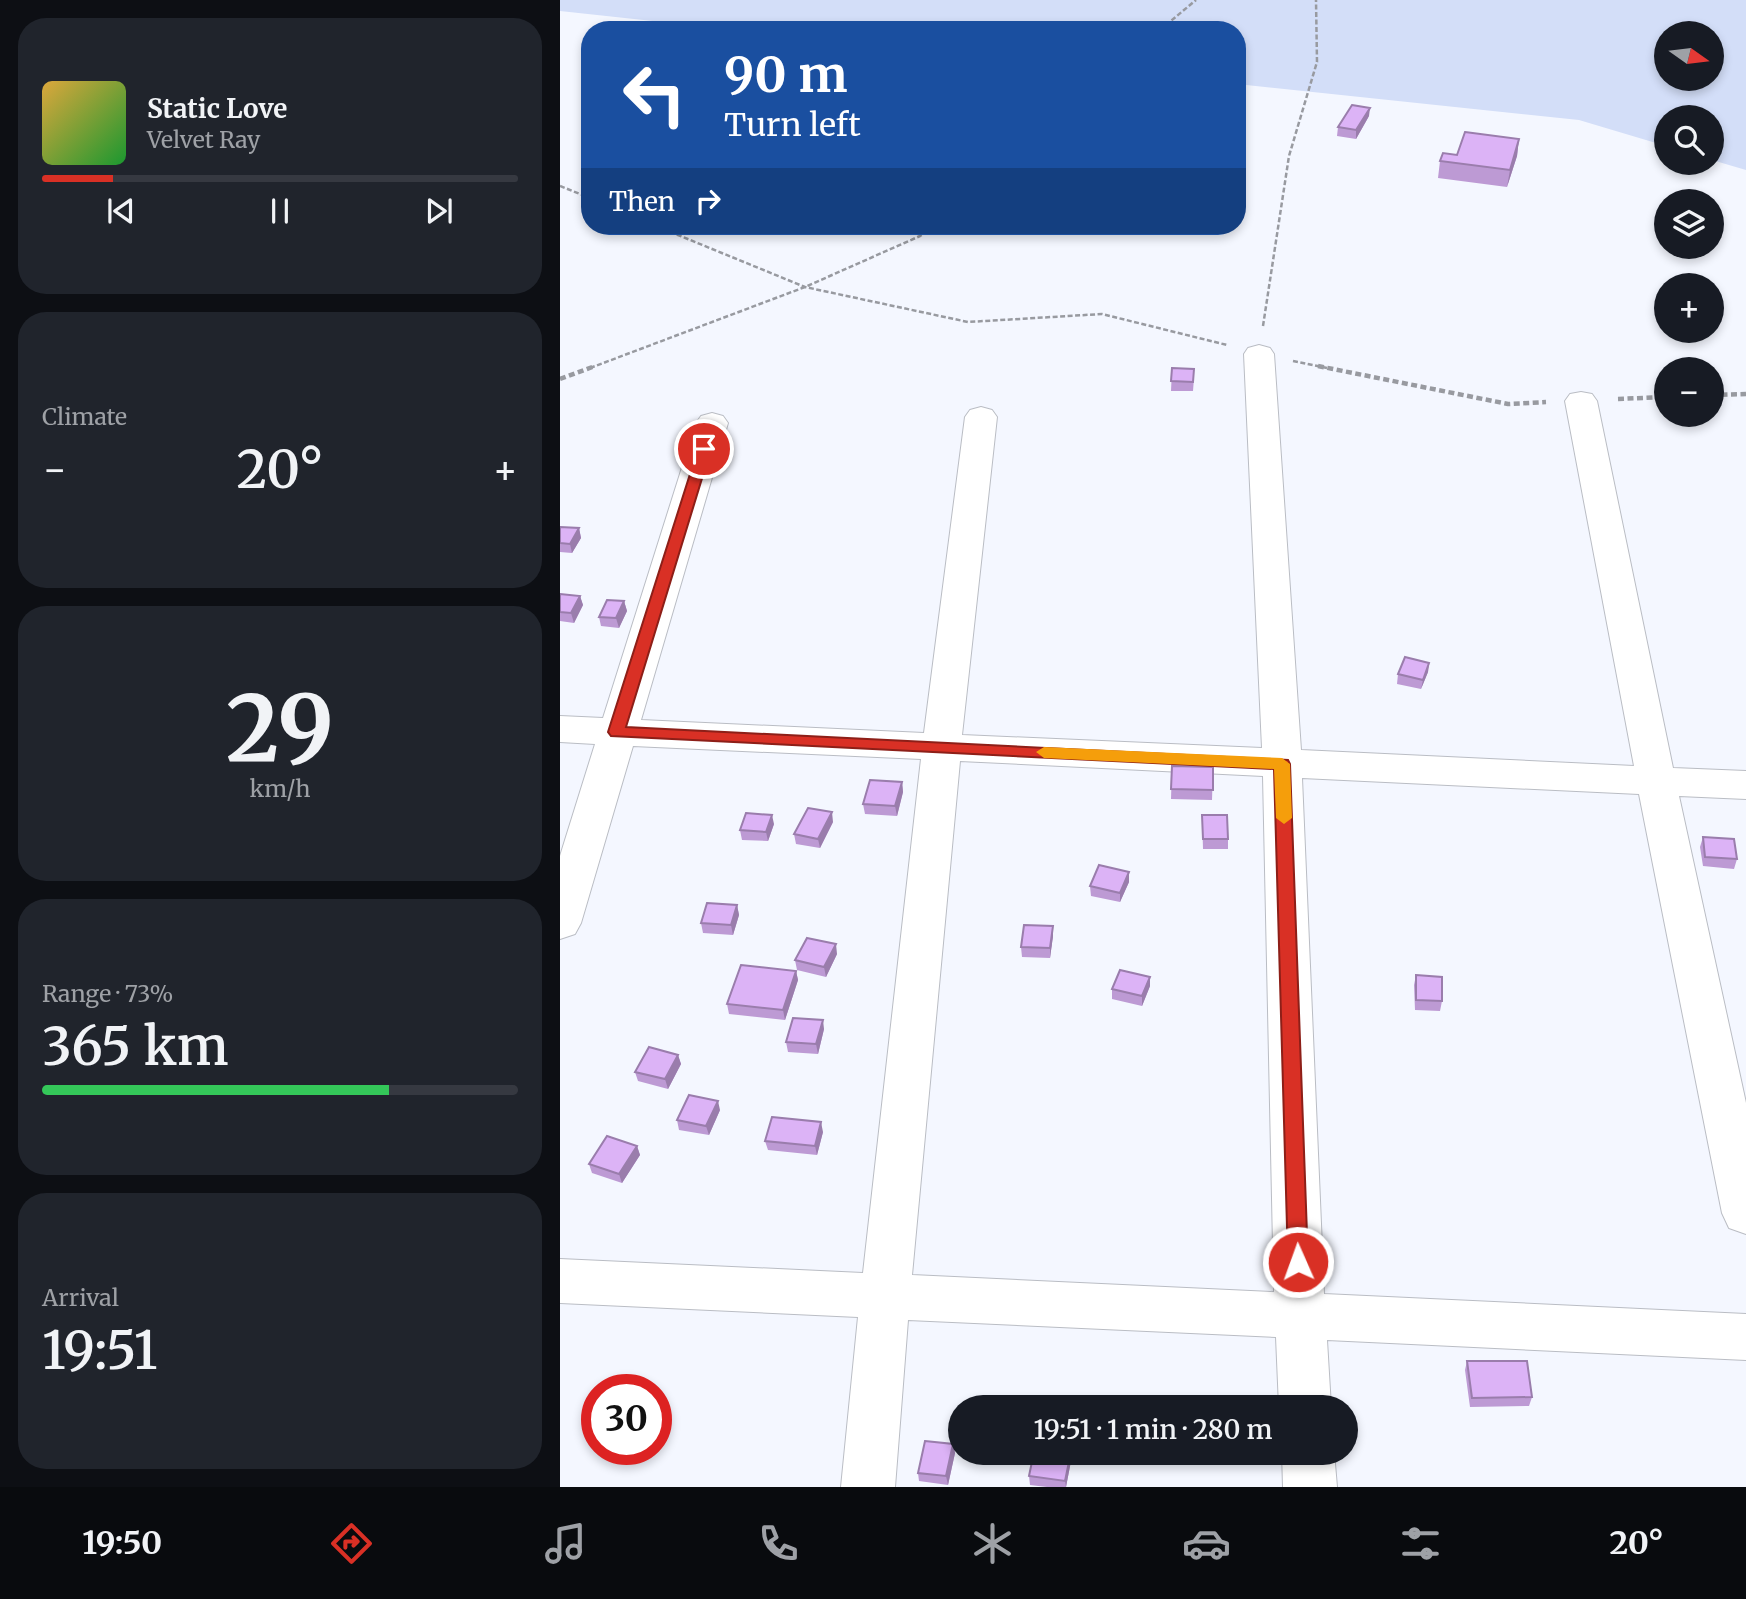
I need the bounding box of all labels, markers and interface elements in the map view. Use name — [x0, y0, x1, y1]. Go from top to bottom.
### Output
north arrow — [1654, 21, 1724, 91]
map controls — [1654, 21, 1724, 427]
text: 90 m — [724, 44, 848, 105]
icon: left — [609, 49, 700, 140]
text: Static Love — [147, 92, 287, 125]
text: Turn left — [724, 105, 861, 145]
button: search — [1654, 105, 1724, 175]
text: Velvet Ray — [147, 125, 260, 154]
icon: right — [689, 182, 727, 220]
text: Then — [609, 185, 675, 218]
button: layers — [1654, 189, 1724, 259]
icon: previous — [102, 192, 140, 230]
icon: pause — [261, 192, 299, 230]
icon: next — [420, 192, 458, 230]
button: + — [1654, 273, 1724, 343]
button: − — [1654, 357, 1724, 427]
text: Climate — [42, 402, 127, 431]
pin — [674, 419, 734, 479]
icon: arrive — [685, 430, 723, 468]
text: 20° — [237, 437, 323, 502]
text: − — [42, 446, 67, 493]
text: + — [493, 446, 518, 493]
text: 29 — [226, 671, 334, 786]
text: km/h — [250, 774, 310, 803]
text: Range · 73% — [42, 979, 173, 1008]
text: 365 km — [42, 1014, 229, 1079]
position arrow — [1261, 1225, 1335, 1299]
text: Arrival — [42, 1283, 119, 1312]
text: 19:51 — [42, 1318, 158, 1383]
speed limit sign: 30 — [581, 1374, 672, 1465]
text: 19:51 · 1 min · 280 m — [1033, 1413, 1273, 1446]
icon: directions — [327, 1519, 376, 1568]
icon: music — [541, 1519, 590, 1568]
icon: phone — [754, 1519, 803, 1568]
icon: climate — [968, 1519, 1017, 1568]
icon: car — [1182, 1519, 1231, 1568]
icon: filters — [1396, 1519, 1445, 1568]
text: 19:50 — [82, 1523, 162, 1563]
text: 20° — [1609, 1523, 1664, 1563]

